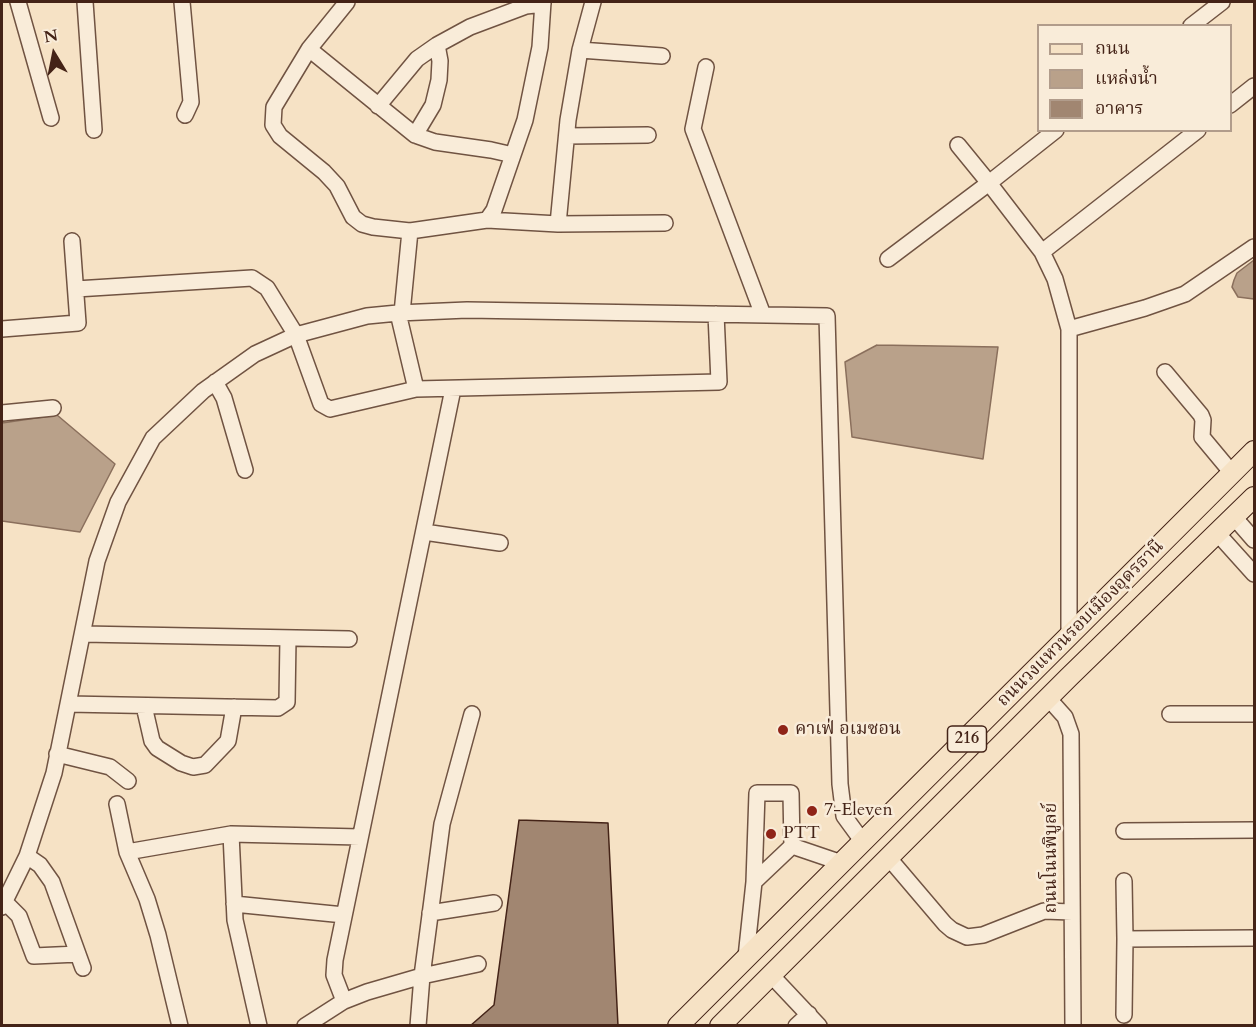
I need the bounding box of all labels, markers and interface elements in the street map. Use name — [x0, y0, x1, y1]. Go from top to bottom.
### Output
north arrow — [24, 24, 84, 84]
text: N — [42, 24, 60, 48]
legend — [1037, 24, 1232, 132]
text: ถนน — [1095, 36, 1130, 61]
text: แหล่งน้ำ — [1095, 66, 1158, 91]
text: อาคาร — [1095, 96, 1144, 121]
street label: ถนนวงแหวนรอบเมืองอุดรธานี — [993, 536, 1169, 712]
place label: คาเฟ่ อเมซอน — [795, 719, 901, 741]
marker: คาเฟ่ อเมซอน — [776, 723, 790, 737]
road number: 216 — [948, 726, 986, 752]
place label: 7-Eleven — [824, 800, 893, 822]
street label: ถนนโนนพิบูลย์ — [1041, 802, 1063, 914]
marker: 7-Eleven — [805, 804, 819, 818]
place label: PTT — [783, 823, 820, 845]
marker: PTT — [764, 827, 778, 841]

